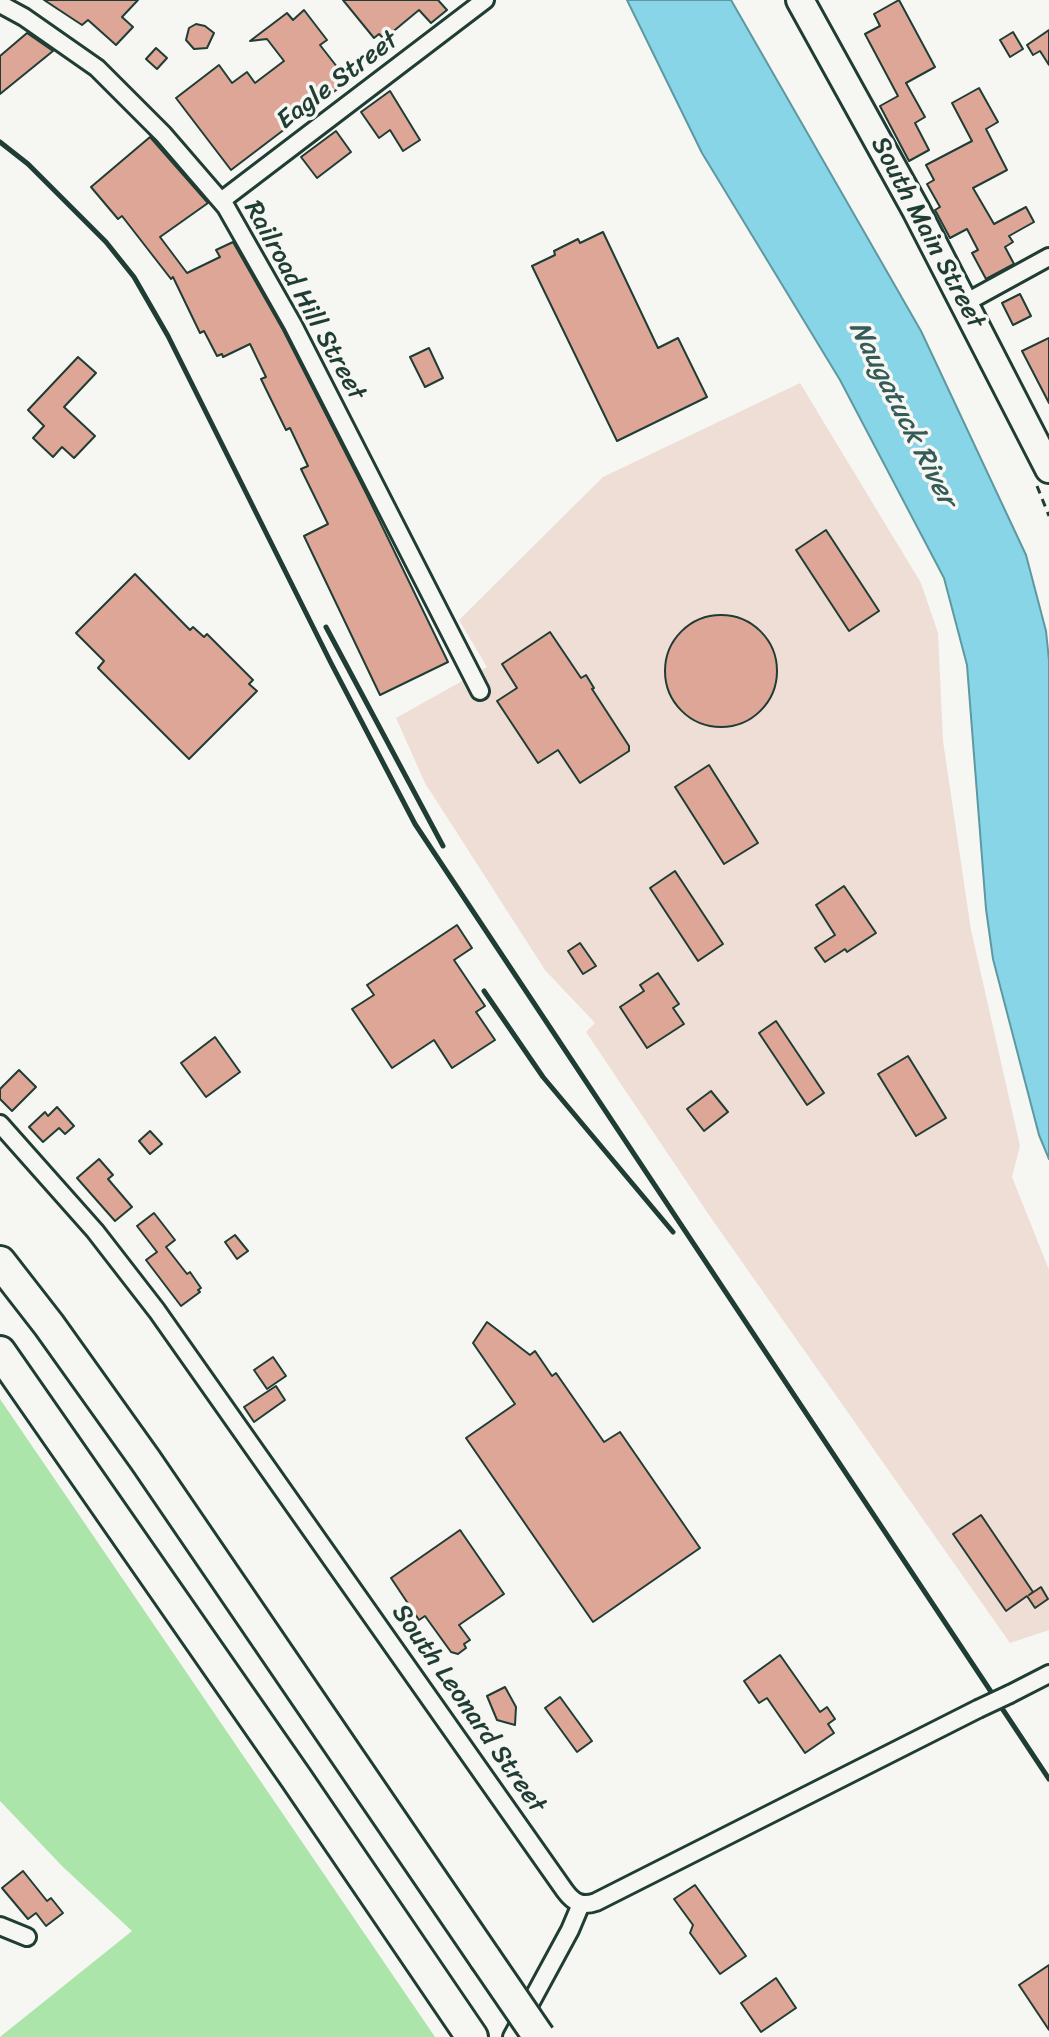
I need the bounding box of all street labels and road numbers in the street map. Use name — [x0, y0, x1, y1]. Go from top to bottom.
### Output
street label: Eagle Street — [271, 25, 405, 137]
street label: South Main Street — [863, 132, 991, 334]
street label: Railroad Hill Street — [236, 196, 372, 406]
street label: South Leonard Street — [384, 1599, 552, 1819]

